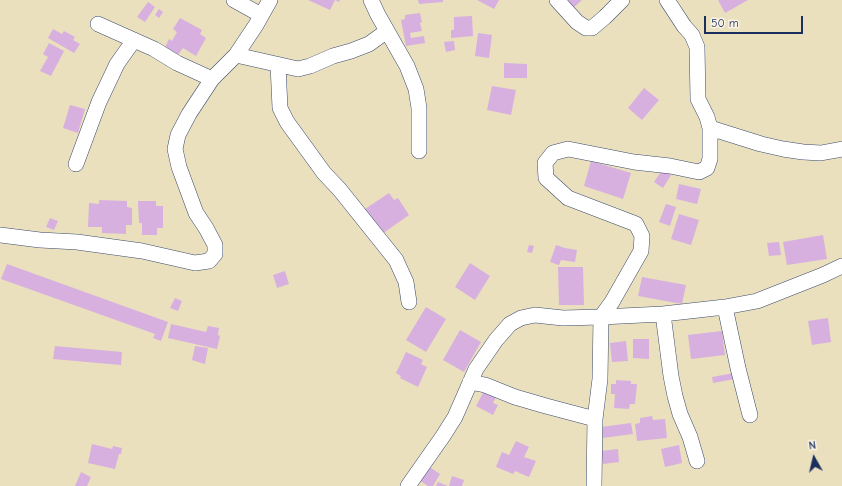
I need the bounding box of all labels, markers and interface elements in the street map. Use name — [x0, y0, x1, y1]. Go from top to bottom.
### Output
scale bar — [706, 8, 805, 34]
text: 50 m — [711, 16, 739, 30]
north arrow — [794, 438, 834, 478]
text: N — [808, 439, 817, 453]

